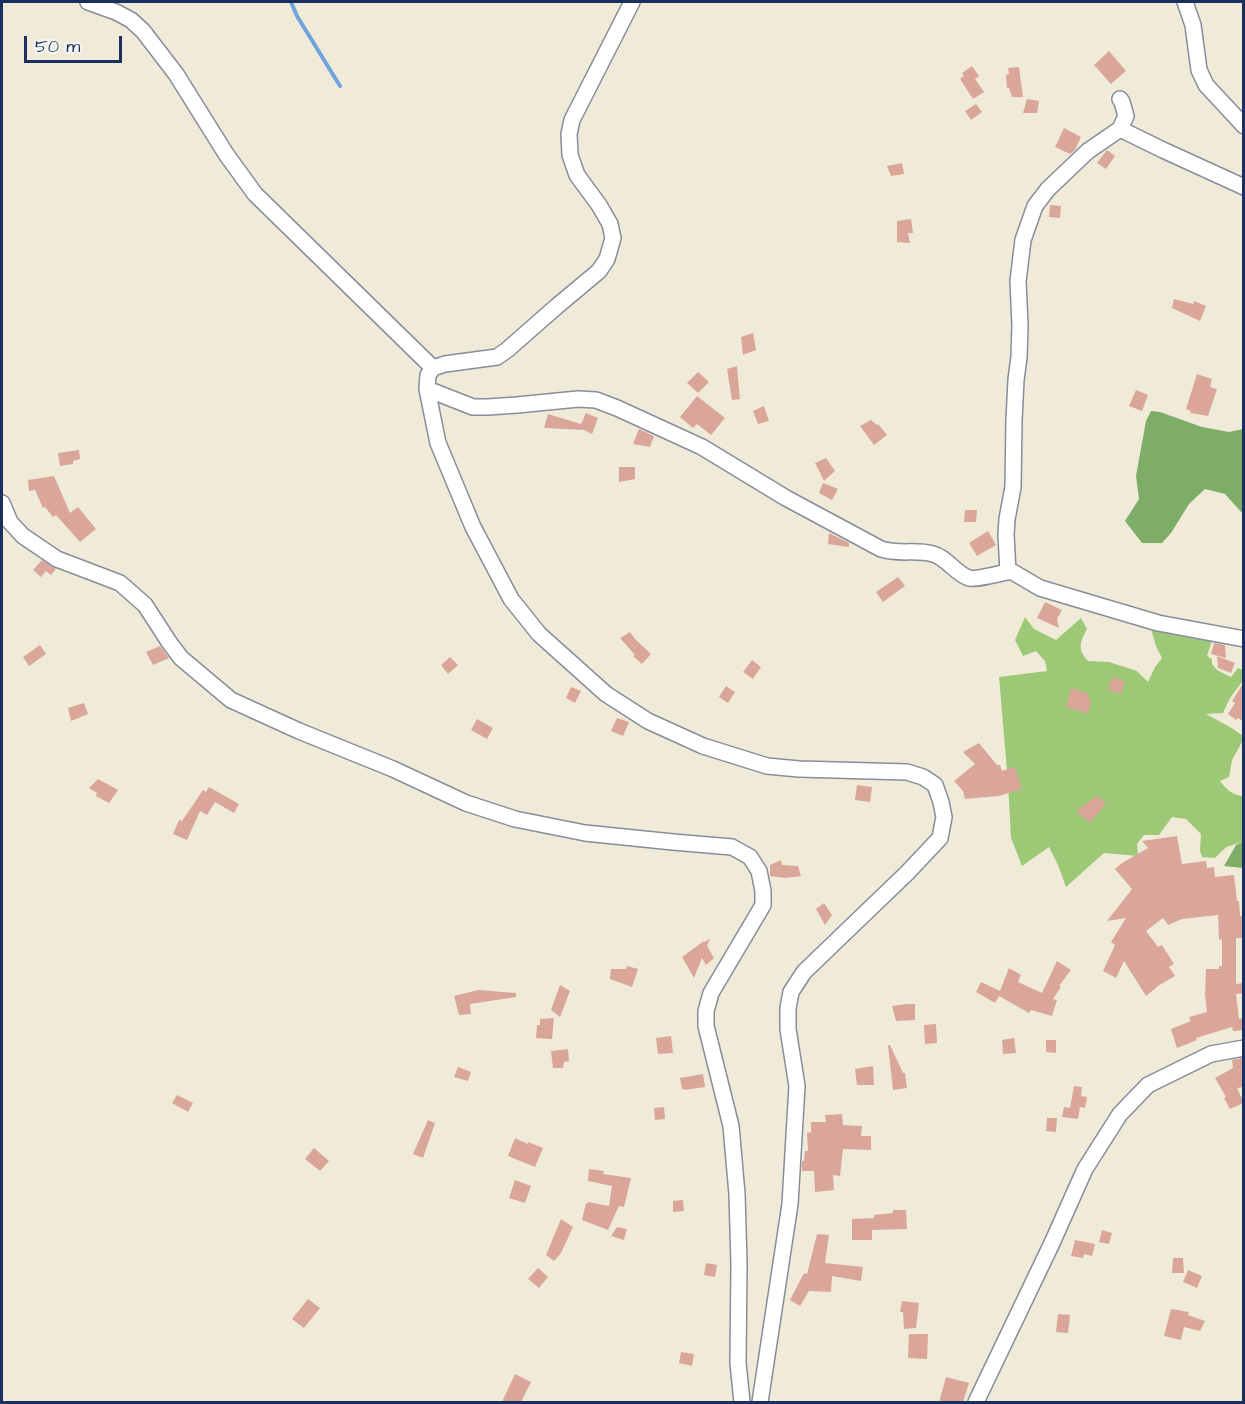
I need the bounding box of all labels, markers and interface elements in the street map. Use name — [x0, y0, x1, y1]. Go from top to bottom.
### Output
scale bar — [27, 24, 124, 62]
text: 50 m — [35, 34, 80, 59]

